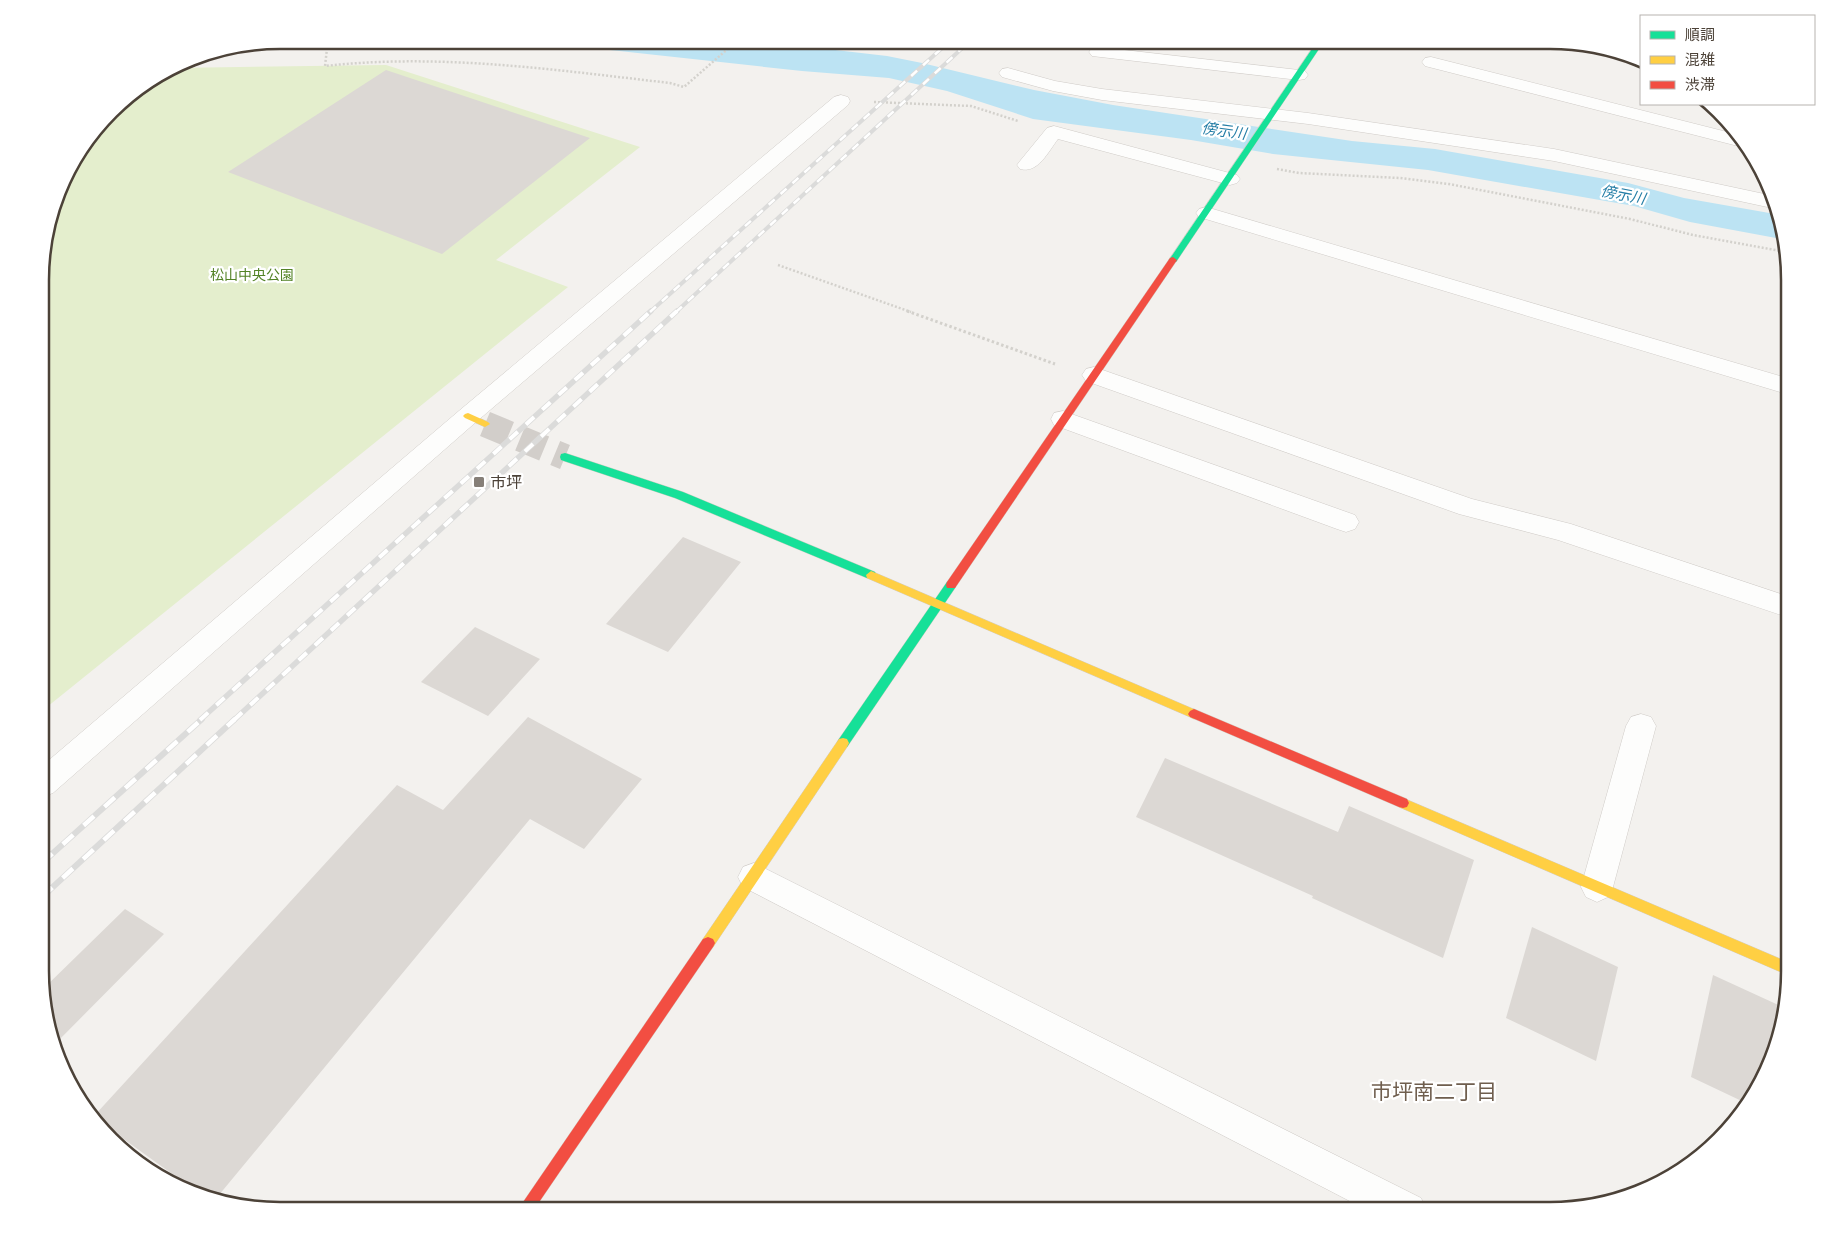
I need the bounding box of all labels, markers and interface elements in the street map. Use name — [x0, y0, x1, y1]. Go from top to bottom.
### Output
legend — [1640, 15, 1815, 105]
text: 順調 — [1685, 26, 1715, 44]
text: 混雑 — [1685, 51, 1715, 69]
text: 渋滞 — [1685, 76, 1715, 94]
water label: 傍示川 — [1200, 119, 1250, 143]
water label: 傍示川 — [1599, 182, 1649, 209]
park label: 松山中央公園 — [210, 266, 294, 284]
place label: 市坪 — [490, 473, 522, 492]
marker: 市坪 — [472, 475, 486, 489]
district label: 市坪南二丁目 — [1371, 1079, 1497, 1104]

